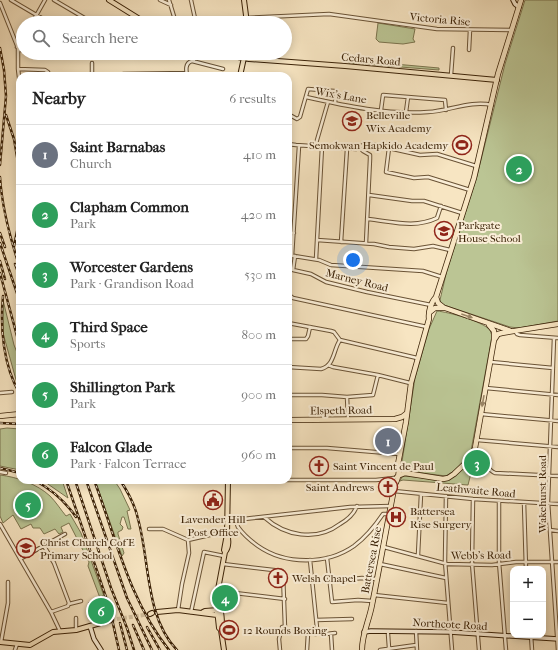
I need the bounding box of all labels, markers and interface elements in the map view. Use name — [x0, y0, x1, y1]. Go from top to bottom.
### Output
street label: Victoria Rise — [408, 10, 471, 29]
search box — [16, 16, 292, 60]
icon: search — [30, 27, 52, 49]
text: Search here — [62, 29, 138, 47]
street label: Cedars Road — [341, 50, 402, 69]
street label: Wix's Lane — [313, 84, 368, 106]
text: Nearby — [32, 88, 86, 108]
text: 6 results — [229, 91, 276, 106]
place label: Belleville Wix Academy — [365, 109, 432, 135]
school or university icon: Belleville Wix Academy — [341, 110, 363, 132]
sports icon: Semokwan Hapkido Academy — [451, 134, 473, 156]
text: Saint Barnabas — [70, 138, 165, 156]
place label: Semokwan Hapkido Academy — [309, 139, 449, 152]
text: 1 — [43, 147, 47, 162]
text: 410 m — [243, 147, 276, 162]
pin: 2 — [506, 154, 532, 184]
text: Church — [70, 156, 112, 171]
text: Clapham Common — [70, 198, 189, 216]
text: 2 — [42, 207, 48, 222]
text: 420 m — [241, 207, 276, 222]
text: Park — [70, 216, 96, 231]
place label: Parkgate House School — [458, 219, 521, 245]
school or university icon: Parkgate House School — [433, 220, 455, 242]
your location — [343, 250, 363, 270]
text: Worcester Gardens — [70, 258, 193, 276]
street label: Marney Road — [324, 266, 391, 295]
text: 3 — [42, 267, 48, 282]
text: 530 m — [244, 267, 276, 282]
text: Park · Grandison Road — [70, 276, 194, 291]
one-way arrow — [461, 314, 473, 320]
text: Third Space — [70, 318, 148, 336]
text: 4 — [41, 327, 49, 342]
text: 800 m — [242, 327, 276, 342]
text: Sports — [70, 336, 105, 351]
text: Shillington Park — [70, 378, 175, 396]
text: 5 — [42, 387, 48, 402]
text: 900 m — [241, 387, 276, 402]
one-way arrow — [480, 394, 486, 407]
text: Park — [70, 396, 96, 411]
street label: Elspeth Road — [310, 403, 373, 418]
pin: 1 — [375, 426, 401, 456]
text: Falcon Glade — [70, 438, 152, 456]
text: 6 — [41, 447, 49, 462]
text: 960 m — [241, 447, 276, 462]
pin: 3 — [464, 448, 490, 478]
street label: Wakehurst Road — [536, 454, 549, 534]
church icon: Saint Vincent de Paul — [308, 455, 330, 477]
text: Park · Falcon Terrace — [70, 456, 186, 471]
place label: Saint Vincent de Paul — [333, 460, 434, 473]
church icon: Saint Andrews — [377, 476, 399, 498]
place label: Saint Andrews — [306, 481, 374, 494]
street label: Leathwaite Road — [436, 481, 517, 501]
public building icon: Lavender Hill Post Office — [202, 489, 224, 511]
pin: 5 — [15, 490, 41, 520]
place label: Battersea Rise Surgery — [410, 505, 473, 531]
hospital icon: Battersea Rise Surgery — [385, 506, 407, 528]
place label: Lavender Hill Post Office — [180, 513, 246, 539]
street label: Battersea Rise — [359, 525, 384, 595]
place label: Christ Church CofE Primary School — [40, 536, 135, 562]
school or university icon: Christ Church CofE Primary School — [15, 537, 37, 559]
street label: Webb's Road — [450, 548, 512, 563]
map controls — [510, 566, 546, 638]
button: + — [510, 566, 546, 602]
church icon: Welsh Chapel — [267, 567, 289, 589]
place label: Welsh Chapel — [291, 572, 356, 585]
pin: 4 — [212, 583, 238, 613]
pin: 6 — [88, 596, 114, 626]
button: − — [510, 602, 546, 638]
street label: Northcote Road — [412, 616, 489, 633]
sports icon: 12 Rounds Boxing — [218, 619, 240, 641]
place label: 12 Rounds Boxing — [243, 624, 327, 637]

